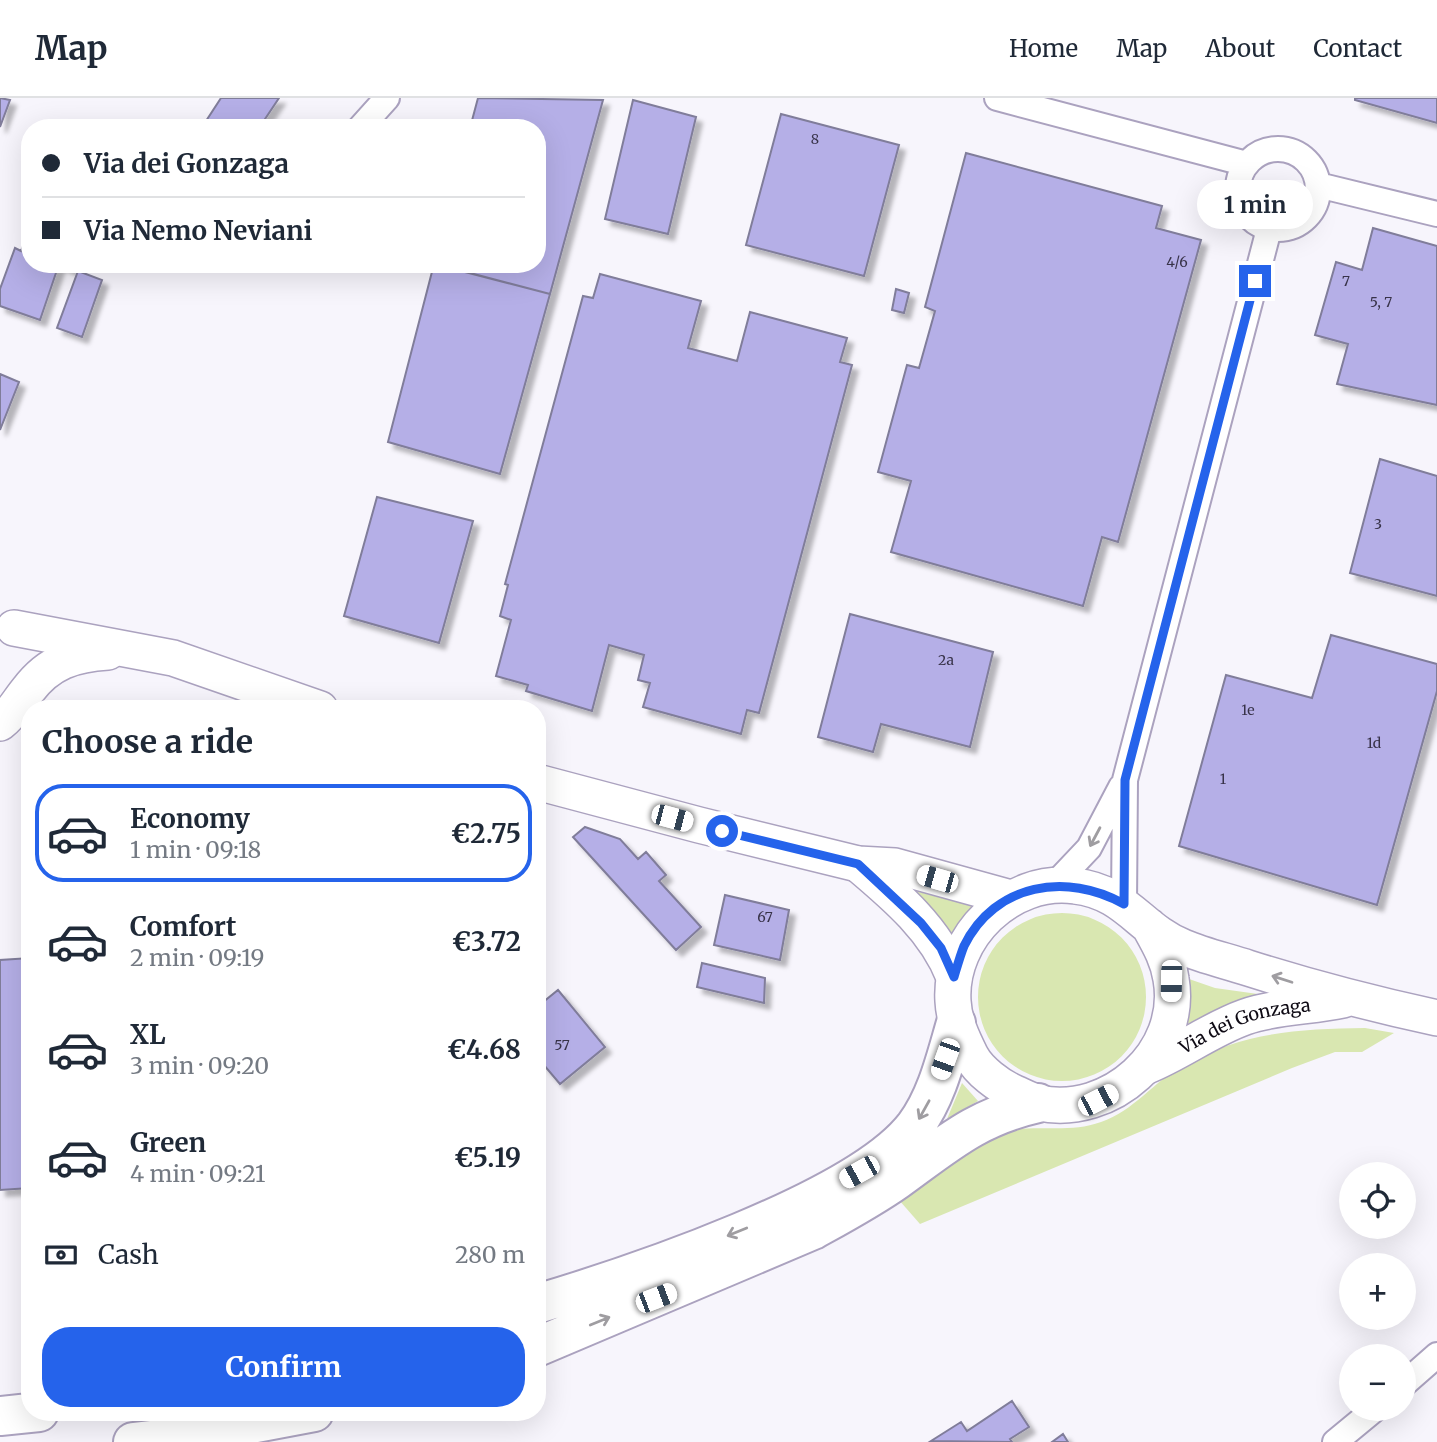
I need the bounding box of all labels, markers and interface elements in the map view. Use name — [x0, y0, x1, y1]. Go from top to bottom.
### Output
text: Map — [35, 28, 108, 69]
text: Home — [1009, 33, 1078, 64]
text: Map — [1116, 33, 1167, 64]
text: About — [1205, 33, 1275, 64]
text: Contact — [1313, 33, 1402, 64]
house number: 8 — [811, 130, 819, 148]
text: Via dei Gonzaga — [84, 147, 289, 180]
callout: 1 min — [1197, 180, 1313, 228]
text: 1 min — [1224, 190, 1286, 219]
text: Via Nemo Neviani — [84, 214, 313, 247]
house number: 4/6 — [1166, 253, 1188, 271]
route end — [1239, 265, 1271, 297]
house number: 7 — [1342, 272, 1350, 290]
house number: 5, 7 — [1370, 293, 1392, 311]
house number: 3 — [1374, 515, 1382, 533]
house number: 2a — [938, 651, 954, 669]
house number: 1e — [1241, 701, 1255, 719]
text: Choose a ride — [42, 722, 253, 762]
house number: 1d — [1367, 734, 1382, 752]
house number: 1 — [1220, 770, 1226, 788]
icon: car — [46, 802, 109, 865]
text: Economy — [130, 802, 250, 835]
car — [649, 802, 696, 834]
route start — [706, 815, 738, 847]
text: €2.75 — [451, 817, 521, 850]
one-way arrow — [1088, 826, 1102, 846]
text: 1 min · 09:18 — [130, 835, 261, 864]
car — [914, 863, 961, 895]
house number: 67 — [757, 908, 773, 926]
icon: car — [46, 910, 109, 973]
text: Comfort — [130, 910, 236, 943]
text: €3.72 — [452, 925, 521, 958]
text: 2 min · 09:19 — [130, 943, 264, 972]
car — [1161, 960, 1182, 1002]
one-way arrow — [1272, 971, 1294, 984]
street label: Via dei Gonzaga — [1174, 993, 1312, 1059]
icon: car — [46, 1018, 109, 1081]
text: XL — [130, 1018, 166, 1051]
text: €4.68 — [447, 1033, 521, 1066]
house number: 57 — [554, 1036, 570, 1054]
car — [928, 1036, 963, 1082]
text: 3 min · 09:20 — [130, 1051, 269, 1080]
car — [1075, 1081, 1122, 1119]
one-way arrow — [917, 1099, 931, 1119]
icon: car — [46, 1126, 109, 1189]
text: Green — [130, 1126, 206, 1159]
text: €5.19 — [454, 1141, 521, 1174]
car — [836, 1153, 883, 1191]
text: 4 min · 09:21 — [130, 1159, 265, 1188]
map controls — [1339, 1162, 1416, 1421]
button: locate — [1339, 1162, 1416, 1239]
one-way arrow — [727, 1226, 749, 1239]
icon: cash — [42, 1236, 80, 1274]
text: Cash — [98, 1238, 159, 1271]
text: 280 m — [455, 1240, 525, 1269]
button: + — [1339, 1253, 1416, 1330]
car — [633, 1281, 680, 1315]
one-way arrow — [589, 1314, 611, 1327]
button: Confirm — [42, 1327, 525, 1407]
button: − — [1339, 1344, 1416, 1421]

